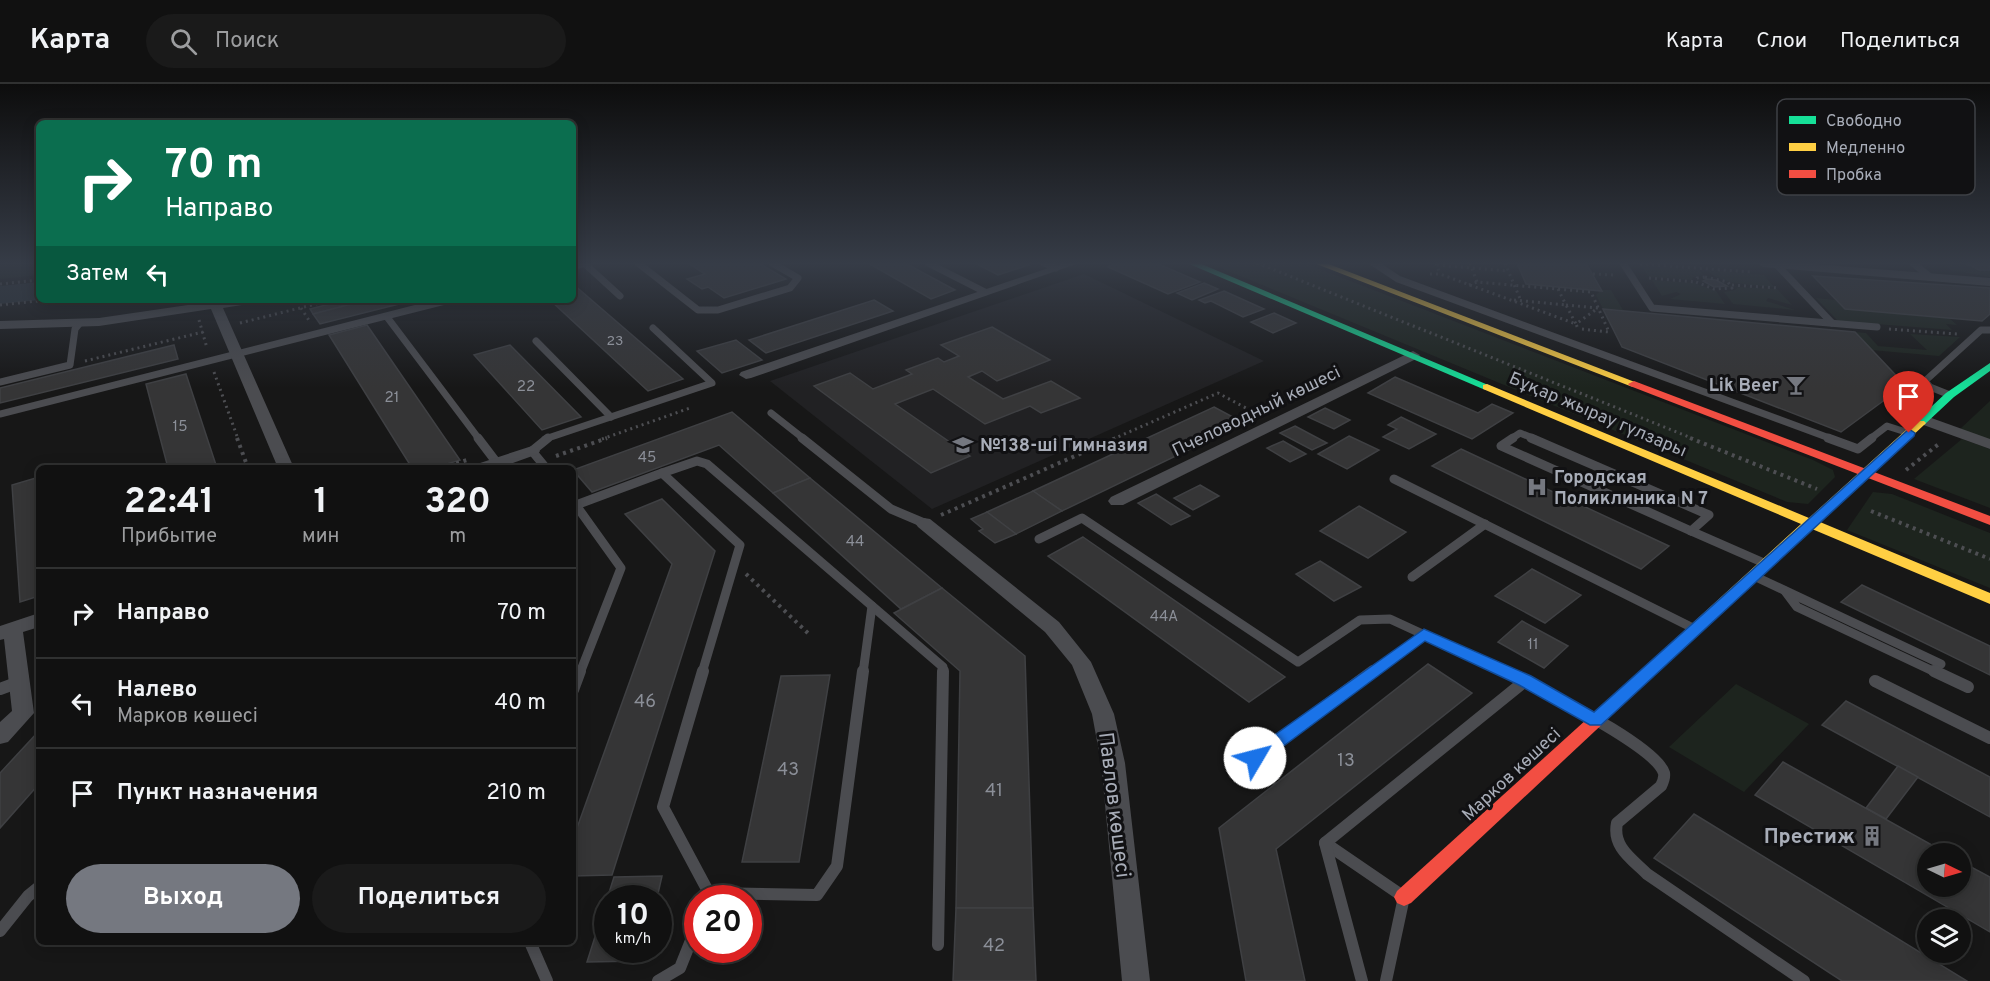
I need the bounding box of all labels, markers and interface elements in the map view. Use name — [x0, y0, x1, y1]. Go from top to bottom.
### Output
search box — [146, 14, 566, 68]
text: Карта — [30, 23, 110, 59]
icon: search — [167, 25, 200, 58]
text: Поиск — [215, 28, 279, 55]
text: Карта — [1666, 28, 1723, 55]
text: Слои — [1756, 28, 1807, 55]
text: Поделиться — [1840, 28, 1960, 55]
legend — [1777, 99, 1975, 195]
text: Свободно — [1826, 112, 1902, 132]
text: Медленно — [1826, 139, 1905, 159]
text: 70 m — [165, 140, 263, 193]
icon: right — [66, 144, 144, 222]
text: Пробка — [1826, 166, 1882, 186]
text: Направо — [165, 192, 273, 226]
icon: left — [141, 258, 174, 291]
text: Затем — [66, 261, 129, 288]
house number: 23 — [607, 333, 624, 350]
street label: Пчеловодный көшесі — [1169, 362, 1345, 463]
street label: Бұқар жырау гүлзары — [1505, 367, 1690, 463]
pin — [1883, 371, 1934, 433]
bar icon: Lik Beer — [1784, 373, 1808, 397]
place label: Lik Beer — [1709, 375, 1779, 398]
house number: 22 — [517, 378, 535, 397]
icon: arrive — [1892, 380, 1925, 413]
house number: 21 — [385, 389, 399, 408]
house number: 15 — [173, 418, 187, 437]
school or university icon: №138-ші Гимназия — [951, 433, 975, 457]
place label: №138-ші Гимназия — [980, 435, 1148, 458]
house number: 45 — [638, 449, 656, 468]
place label: Городская Поликлиника N 7 — [1554, 467, 1708, 511]
hospital icon: Городская Поликлиника N 7 — [1525, 475, 1549, 499]
text: 22:41 — [124, 480, 214, 526]
text: 1 — [313, 480, 328, 526]
text: 320 — [424, 480, 491, 526]
text: Прибытие — [121, 524, 217, 550]
text: мин — [302, 524, 339, 550]
text: m — [449, 524, 466, 550]
house number: 44 — [846, 533, 864, 552]
icon: right — [66, 597, 99, 630]
text: Направо — [117, 600, 209, 627]
text: 70 m — [497, 600, 546, 627]
house number: 44А — [1150, 608, 1178, 627]
house number: 11 — [1527, 636, 1539, 655]
text: Налево — [117, 677, 197, 704]
icon: left — [66, 687, 99, 720]
text: 40 m — [494, 690, 546, 717]
house number: 46 — [634, 691, 656, 714]
text: Марков көшесі — [117, 704, 258, 730]
street label: Марков көшесі — [1458, 723, 1566, 827]
position arrow — [1223, 726, 1287, 790]
street label: Павлов көшесі — [1091, 731, 1136, 880]
house number: 13 — [1337, 750, 1355, 773]
house number: 43 — [777, 759, 799, 782]
icon: arrive — [66, 777, 99, 810]
text: Пункт назначения — [117, 780, 318, 807]
text: 210 m — [486, 780, 546, 807]
house number: 41 — [985, 780, 1003, 803]
place label: Престиж — [1764, 824, 1855, 851]
building icon: Престиж — [1860, 824, 1884, 848]
north arrow — [1917, 843, 1971, 897]
map controls — [1917, 843, 1971, 963]
button: Выход — [66, 864, 300, 933]
button: Поделиться — [312, 864, 546, 933]
speed limit sign: 20 — [684, 885, 762, 963]
text: 10 — [617, 898, 649, 935]
button: layers — [1917, 909, 1971, 963]
text: km/h — [615, 930, 651, 949]
house number: 42 — [983, 935, 1005, 958]

